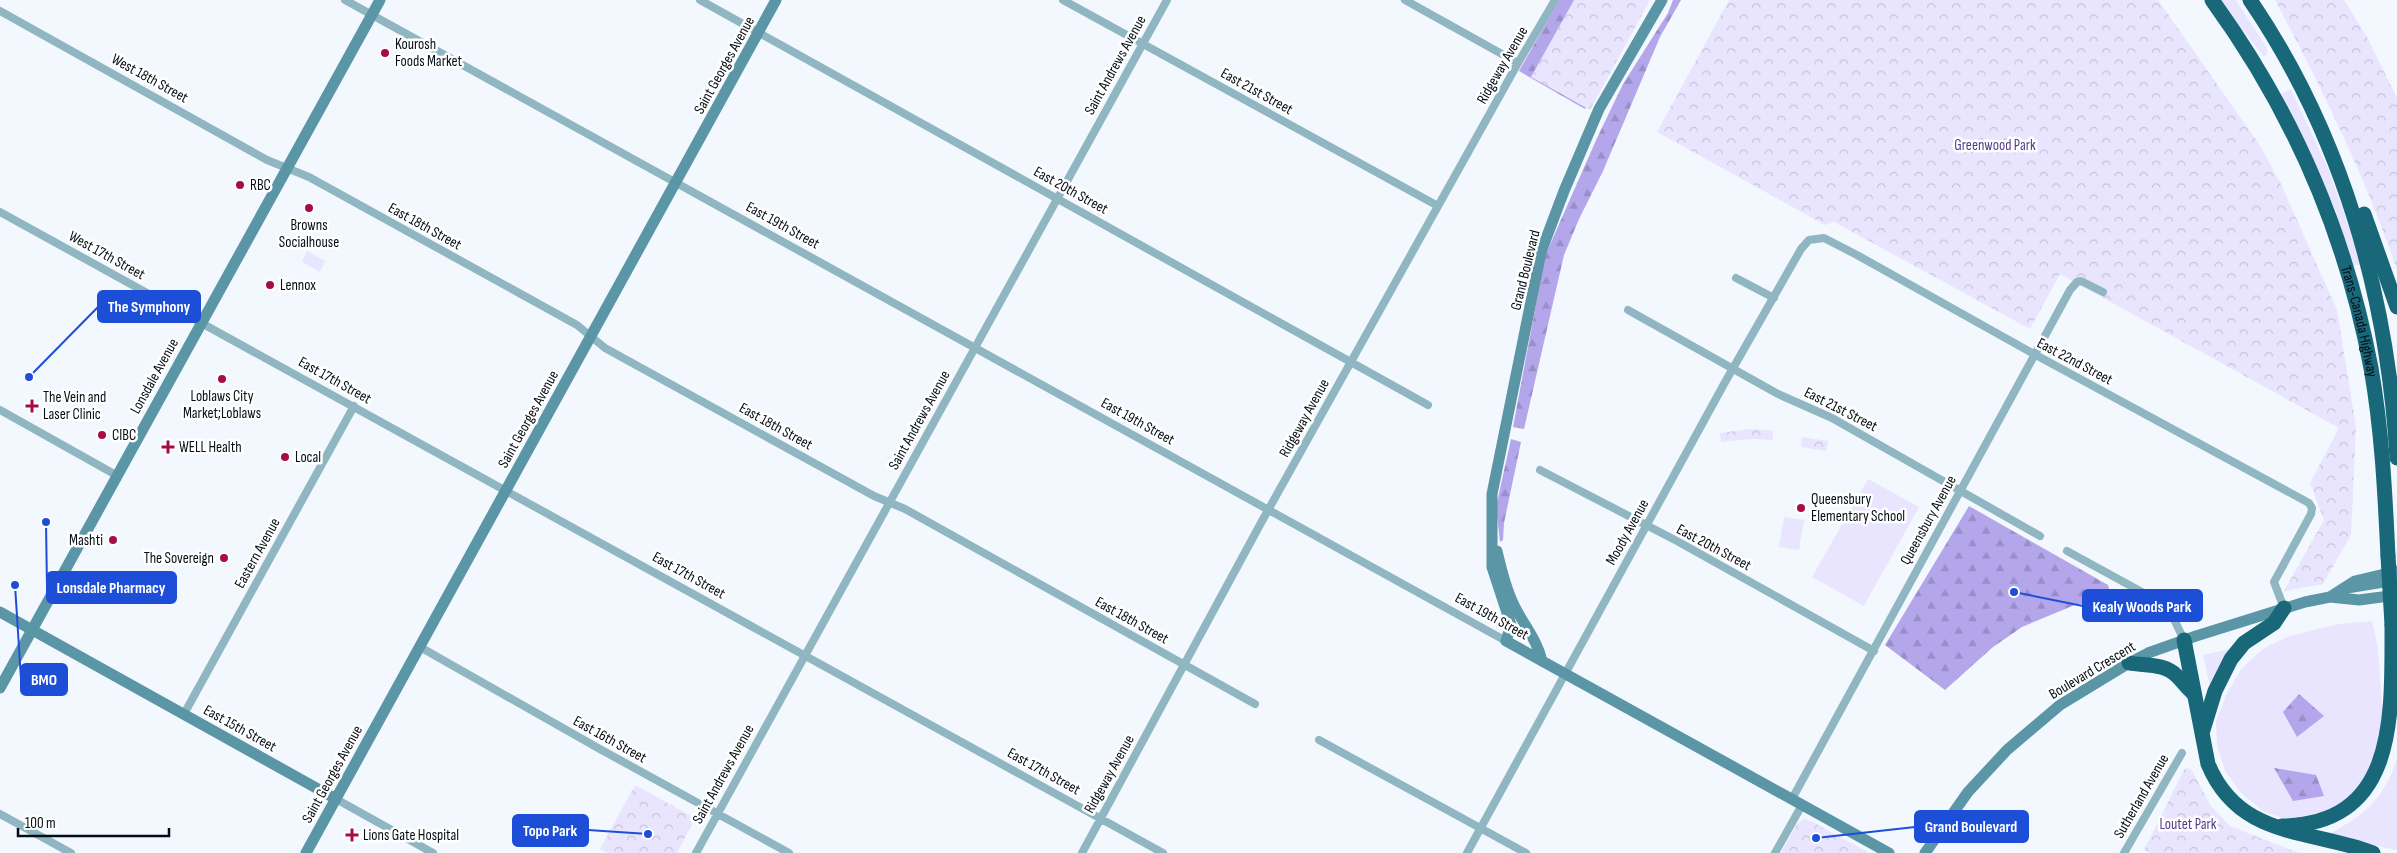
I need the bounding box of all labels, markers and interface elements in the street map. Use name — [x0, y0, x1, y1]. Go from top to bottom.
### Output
street label: Saint Andrews Avenue — [1080, 12, 1151, 118]
street label: Saint Georges Avenue — [690, 13, 759, 117]
street label: Ridgeway Avenue — [1473, 23, 1532, 108]
place label: Kourosh Foods Market — [395, 35, 462, 71]
marker: Kourosh Foods Market — [379, 47, 391, 59]
street label: West 18th Street — [108, 50, 192, 107]
street label: East 21st Street — [1217, 64, 1297, 119]
park label: Greenwood Park — [1954, 136, 2036, 155]
street label: East 20th Street — [1030, 162, 1112, 219]
place label: RBC — [250, 176, 271, 195]
marker: RBC — [234, 179, 246, 191]
street label: East 19th Street — [743, 197, 823, 254]
street label: East 18th Street — [385, 199, 465, 255]
marker: Browns Socialhouse — [303, 202, 315, 214]
place label: Browns Socialhouse — [279, 216, 339, 252]
street label: West 17th Street — [65, 227, 149, 284]
street label: Grand Boulevard — [1506, 228, 1545, 312]
street label: Trans-Canada Highway — [2336, 263, 2381, 379]
place label: Lennox — [280, 276, 316, 295]
marker: Lennox — [264, 279, 276, 291]
callout: The Symphony — [98, 291, 200, 322]
text: The Symphony — [108, 298, 191, 317]
street label: East 22nd Street — [2034, 334, 2116, 390]
street label: Lonsdale Avenue — [126, 335, 183, 417]
street label: East 17th Street — [295, 353, 375, 408]
street label: Saint Georges Avenue — [494, 367, 563, 471]
street label: Saint Andrews Avenue — [884, 367, 955, 473]
marker: Loblaws City Market;Loblaws — [216, 373, 228, 385]
street label: Ridgeway Avenue — [1275, 376, 1334, 461]
street label: East 21st Street — [1801, 383, 1881, 436]
place label: Loblaws City Market;Loblaws — [183, 387, 261, 423]
place label: The Vein and Laser Clinic — [43, 388, 106, 424]
street label: East 19th Street — [1098, 393, 1178, 450]
marker: The Vein and Laser Clinic — [25, 399, 39, 413]
street label: East 18th Street — [736, 399, 816, 455]
place label: CIBC — [112, 426, 136, 445]
marker: CIBC — [96, 429, 108, 441]
place label: WELL Health — [179, 438, 242, 457]
marker: WELL Health — [161, 440, 175, 454]
place label: Local — [295, 448, 321, 467]
marker: Local — [279, 451, 291, 463]
street label: Queensbury Avenue — [1896, 472, 1961, 568]
place label: Queensbury Elementary School — [1811, 490, 1905, 526]
street label: Moody Avenue — [1602, 496, 1653, 569]
marker: Queensbury Elementary School — [1795, 502, 1807, 514]
street label: Eastern Avenue — [230, 515, 285, 592]
street label: East 20th Street — [1673, 520, 1755, 575]
place label: Mashti — [69, 531, 103, 550]
marker: Mashti — [107, 534, 119, 546]
street label: East 17th Street — [649, 548, 729, 603]
place label: The Sovereign — [144, 549, 214, 568]
marker: The Sovereign — [218, 552, 230, 564]
callout: Lonsdale Pharmacy — [47, 572, 176, 603]
text: Lonsdale Pharmacy — [57, 579, 166, 598]
street label: East 19th Street — [1452, 588, 1532, 645]
callout: Kealy Woods Park — [2083, 590, 2202, 621]
street label: East 18th Street — [1092, 593, 1172, 649]
text: Kealy Woods Park — [2092, 598, 2192, 617]
street label: Boulevard Crescent — [2045, 637, 2139, 704]
callout: BMO — [21, 664, 67, 695]
text: BMO — [31, 671, 57, 690]
street label: East 15th Street — [200, 701, 280, 756]
street label: East 16th Street — [570, 712, 650, 768]
street label: Saint Andrews Avenue — [688, 721, 759, 827]
street label: Saint Georges Avenue — [298, 722, 367, 826]
street label: Ridgeway Avenue — [1080, 732, 1139, 817]
street label: East 17th Street — [1004, 744, 1084, 799]
street label: Sutherland Avenue — [2110, 751, 2173, 842]
scale bar — [18, 806, 169, 838]
callout: Grand Boulevard — [1915, 811, 2028, 842]
text: 100 m — [25, 814, 56, 833]
callout: Topo Park — [513, 815, 588, 846]
park label: Loutet Park — [2159, 815, 2217, 834]
text: Grand Boulevard — [1925, 818, 2017, 837]
text: Topo Park — [523, 822, 578, 841]
place label: Lions Gate Hospital — [363, 826, 459, 845]
marker: Lions Gate Hospital — [345, 828, 359, 842]

